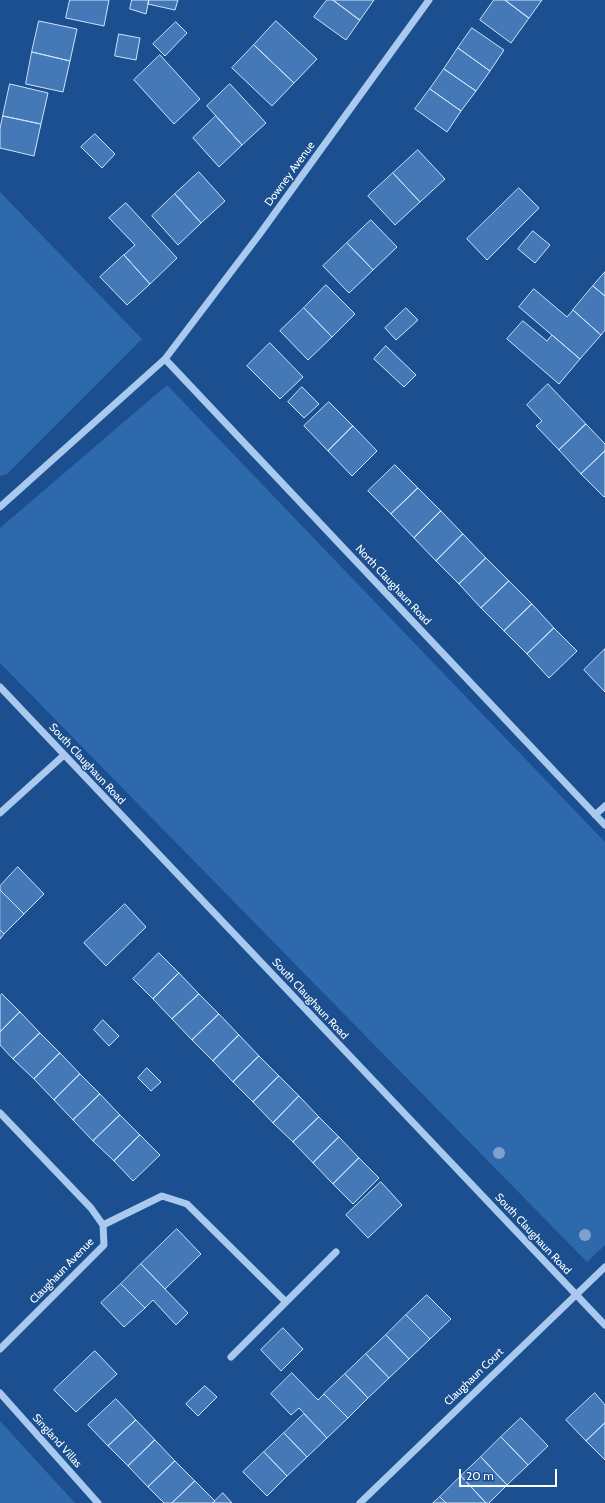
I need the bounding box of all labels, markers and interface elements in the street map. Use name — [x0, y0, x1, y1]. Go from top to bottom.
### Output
street label: Downey Avenue — [262, 139, 318, 209]
street label: North Claughaun Road — [352, 542, 434, 628]
street label: South Claughaun Road — [46, 721, 128, 807]
street label: South Claughaun Road — [269, 956, 351, 1042]
street label: South Claughaun Road — [492, 1191, 574, 1277]
street label: Claughaun Avenue — [27, 1235, 97, 1307]
street label: Claughaun Court — [442, 1345, 506, 1409]
street label: Singland Villas — [30, 1412, 84, 1470]
scale bar — [461, 1461, 559, 1487]
text: 20 m — [466, 1468, 494, 1483]

